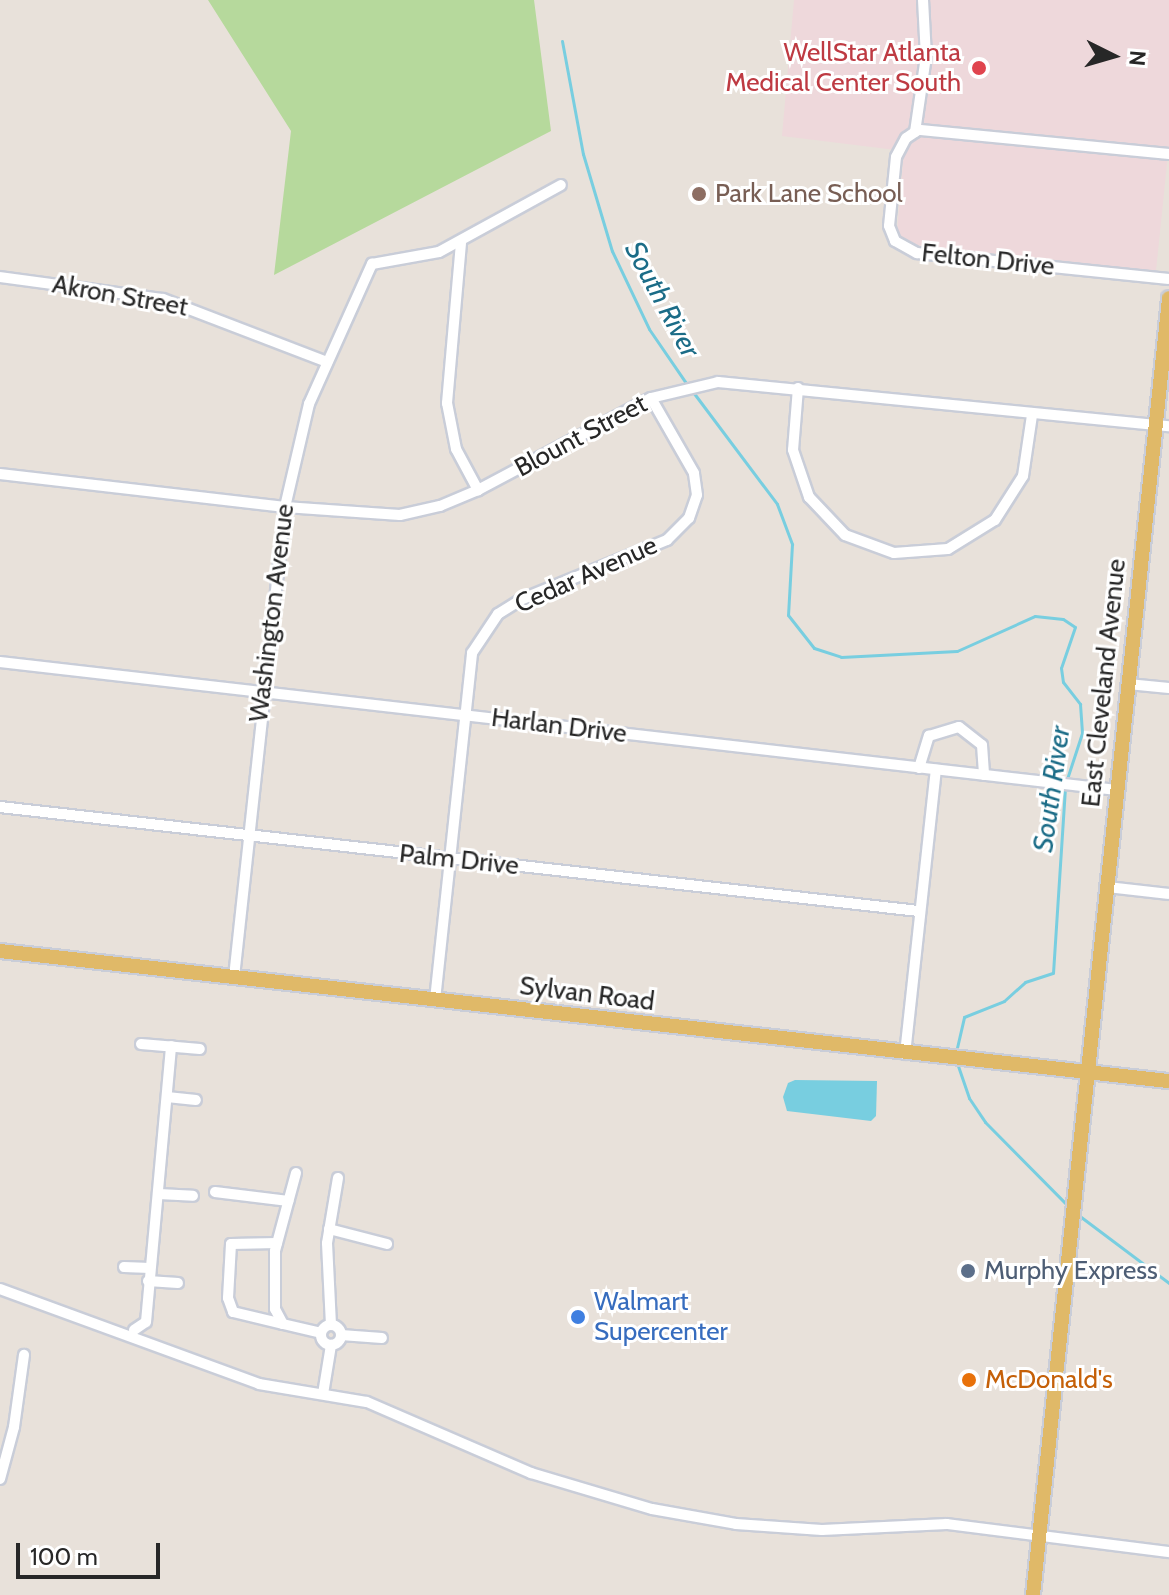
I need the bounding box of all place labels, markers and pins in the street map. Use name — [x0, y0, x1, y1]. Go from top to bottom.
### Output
place label: WellStar Atlanta Medical Center South — [725, 37, 961, 98]
marker: WellStar Atlanta Medical Center South — [968, 57, 990, 79]
place label: Park Lane School — [715, 178, 903, 210]
marker: Park Lane School — [690, 185, 708, 203]
place label: Murphy Express — [984, 1255, 1158, 1287]
marker: Murphy Express — [959, 1262, 977, 1280]
place label: Walmart Supercenter — [594, 1286, 728, 1348]
marker: Walmart Supercenter — [569, 1308, 587, 1326]
place label: McDonald's — [985, 1364, 1113, 1396]
marker: McDonald's — [960, 1371, 978, 1389]

